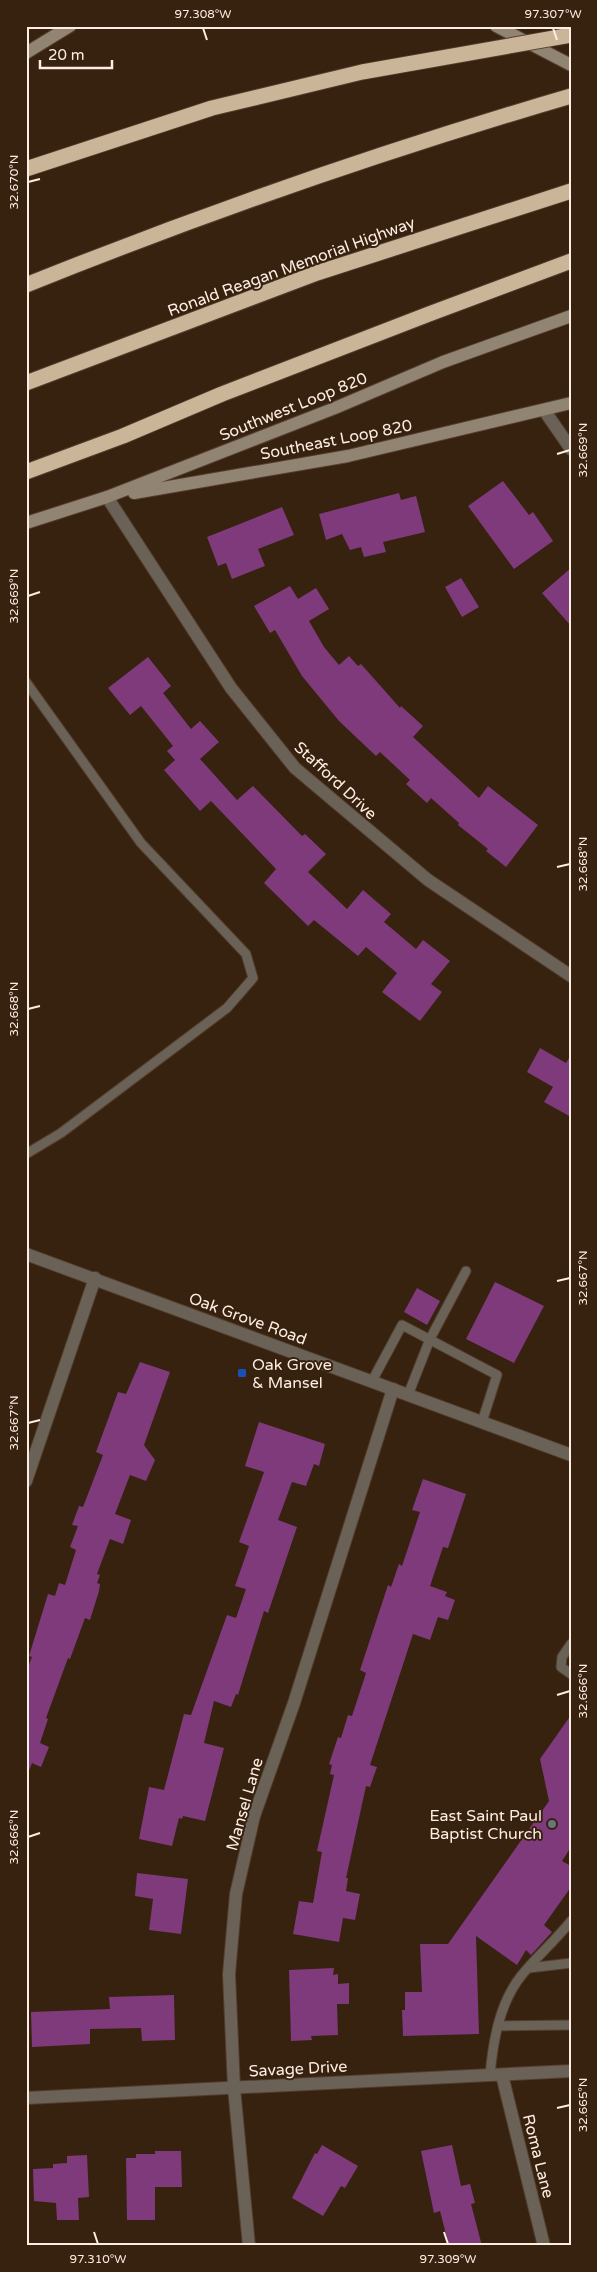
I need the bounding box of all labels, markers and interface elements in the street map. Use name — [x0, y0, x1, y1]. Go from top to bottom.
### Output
text: 97.308°W — [175, 7, 231, 21]
text: 97.307°W — [524, 7, 582, 21]
scale bar — [40, 38, 112, 70]
text: 20 m — [48, 46, 85, 64]
text: 32.670°N — [7, 155, 21, 209]
street label: Ronald Reagan Memorial Highway — [165, 213, 418, 321]
street label: Southwest Loop 820 — [217, 368, 370, 446]
street label: Southeast Loop 820 — [259, 415, 414, 465]
text: 32.669°N — [576, 423, 590, 477]
text: 32.669°N — [7, 569, 21, 623]
street label: Stafford Drive — [290, 737, 381, 824]
text: 32.668°N — [576, 837, 590, 891]
text: 32.668°N — [7, 982, 21, 1036]
text: 32.667°N — [576, 1250, 590, 1306]
street label: Oak Grove Road — [186, 1288, 309, 1350]
place label: Oak Grove & Mansel — [252, 1355, 332, 1393]
marker: Oak Grove & Mansel — [236, 1367, 248, 1379]
text: 32.667°N — [7, 1395, 21, 1451]
text: 32.666°N — [576, 1664, 590, 1718]
street label: Mansel Lane — [222, 1755, 268, 1853]
place label: East Saint Paul Baptist Church — [429, 1806, 542, 1844]
text: 32.666°N — [7, 1810, 21, 1864]
marker: East Saint Paul Baptist Church — [546, 1818, 558, 1830]
street label: Savage Drive — [248, 2056, 348, 2082]
text: 32.665°N — [576, 2078, 590, 2132]
street label: Roma Lane — [518, 2112, 558, 2200]
text: 97.310°W — [70, 2252, 126, 2266]
text: 97.309°W — [420, 2252, 476, 2266]

